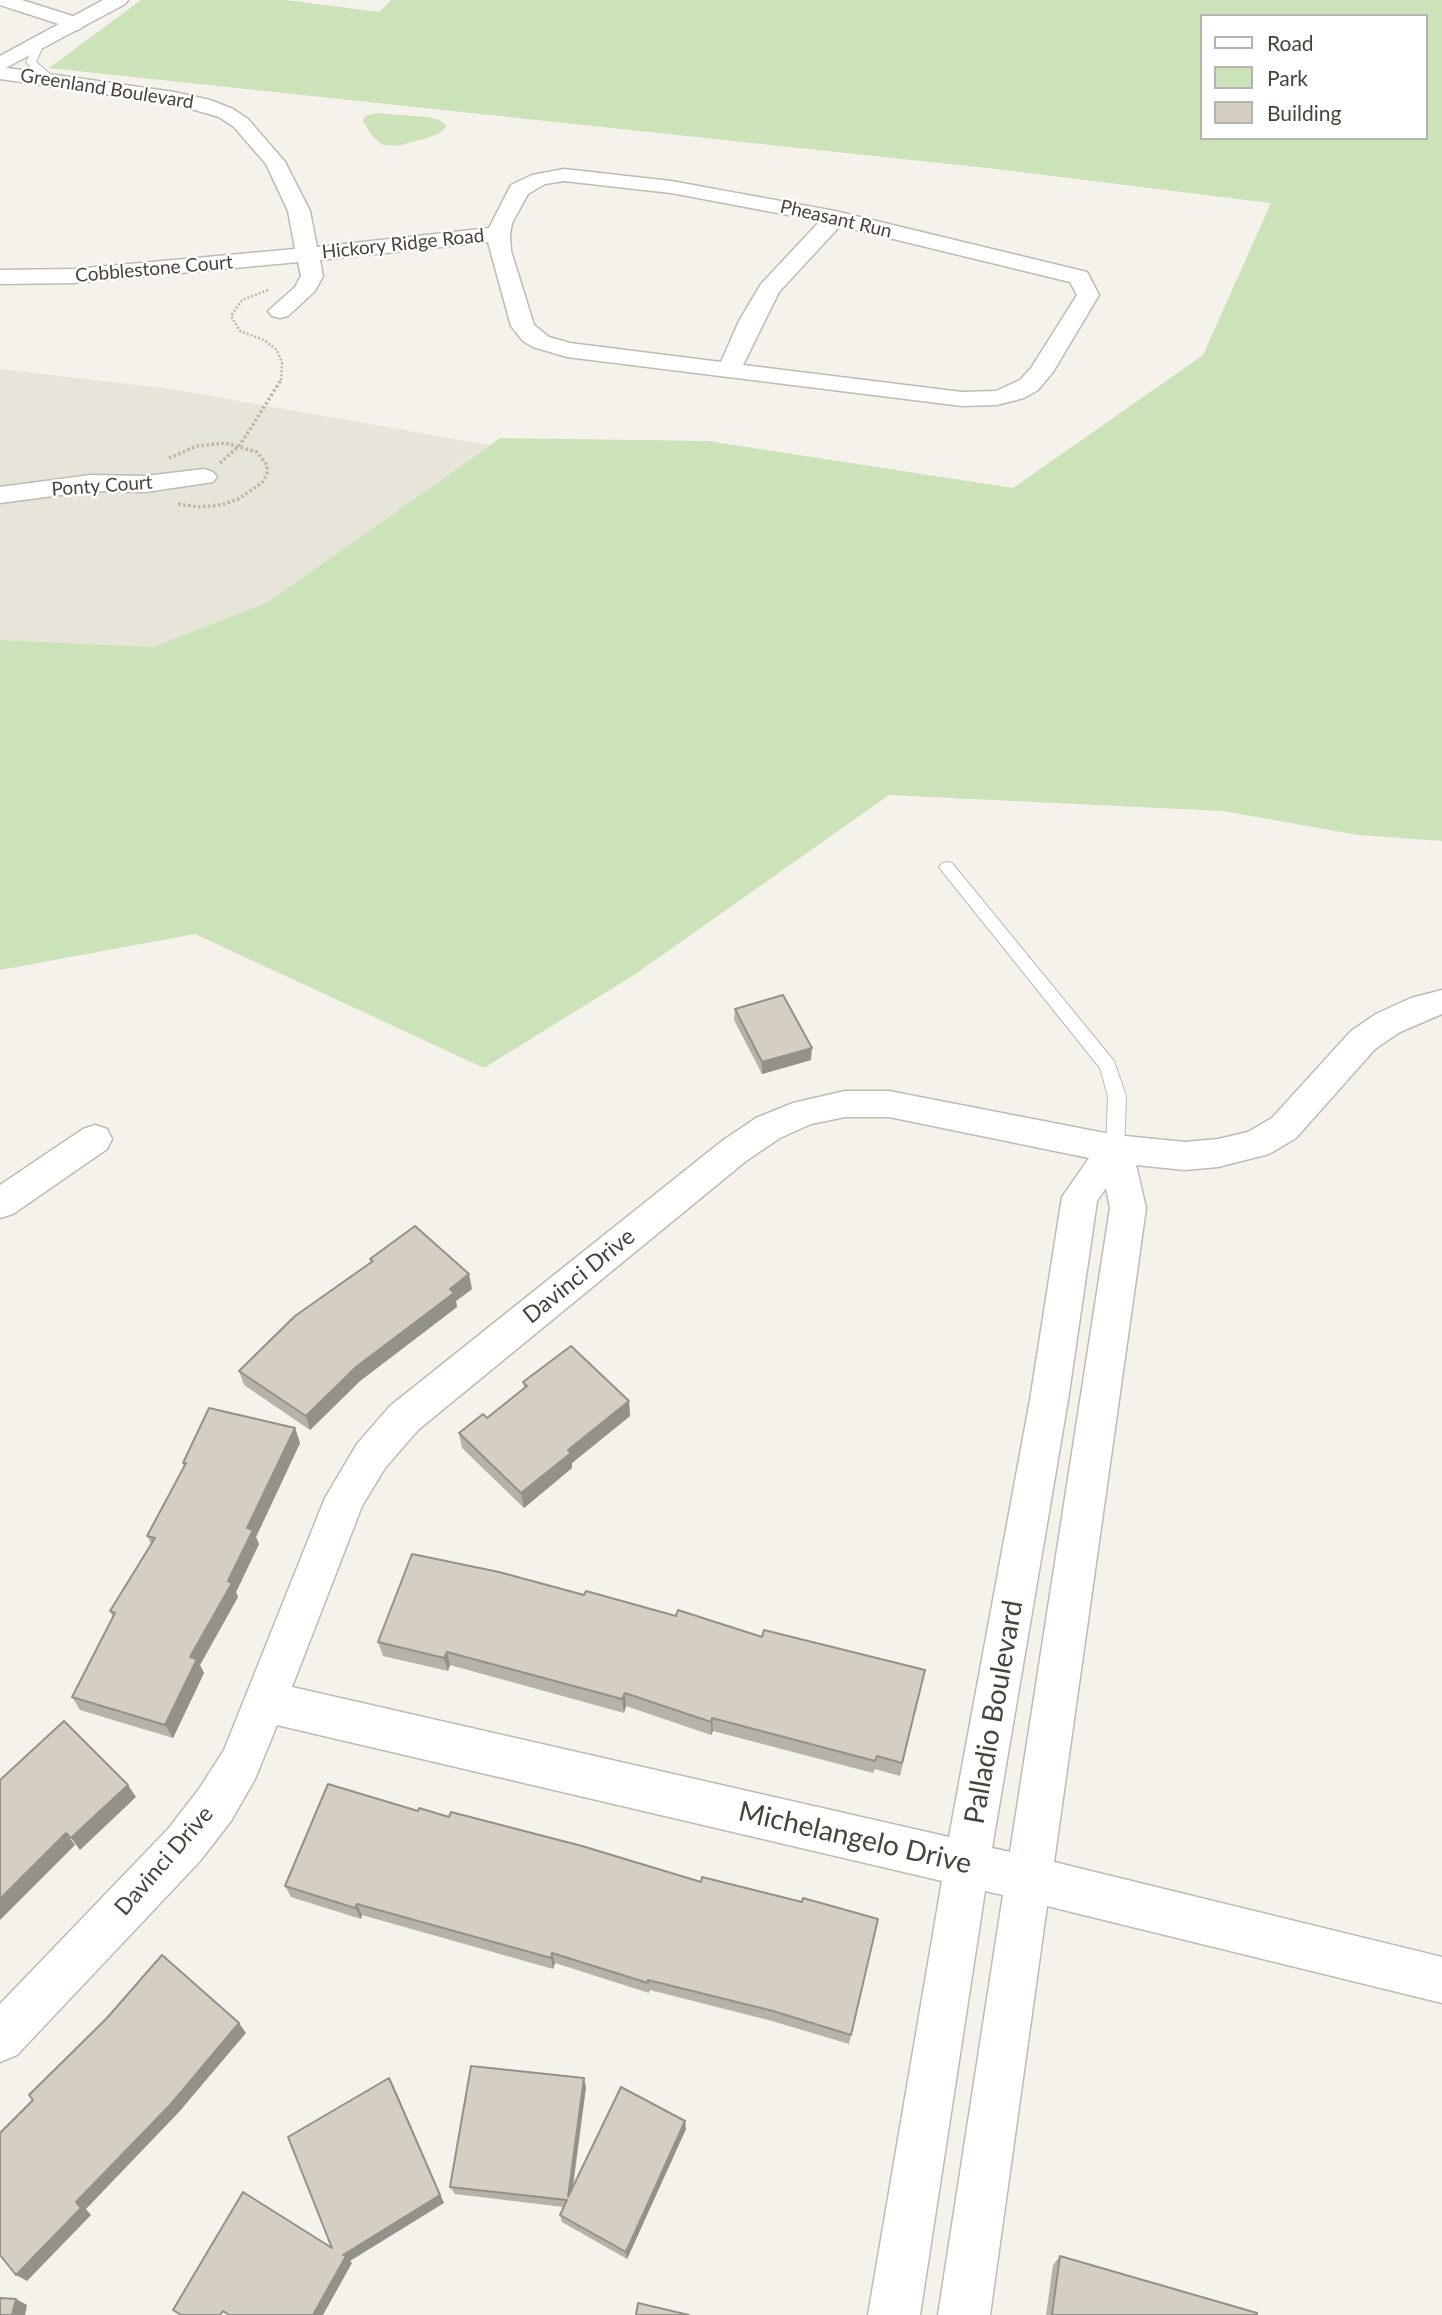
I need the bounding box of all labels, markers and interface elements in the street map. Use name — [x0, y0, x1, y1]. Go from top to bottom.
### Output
legend — [1200, 14, 1428, 140]
text: Road — [1267, 30, 1314, 55]
street label: Greenland Boulevard — [19, 64, 195, 114]
text: Park — [1267, 65, 1308, 90]
text: Building — [1267, 100, 1342, 125]
street label: Pheasant Run — [778, 195, 894, 243]
street label: Hickory Ridge Road — [321, 224, 485, 264]
street label: Cobblestone Court — [74, 251, 234, 287]
street label: Ponty Court — [51, 471, 153, 501]
street label: Davinci Drive — [518, 1223, 640, 1329]
street label: Palladio Boulevard — [958, 1597, 1030, 1827]
street label: Michelangelo Drive — [735, 1795, 975, 1881]
street label: Davinci Drive — [109, 1801, 219, 1921]

